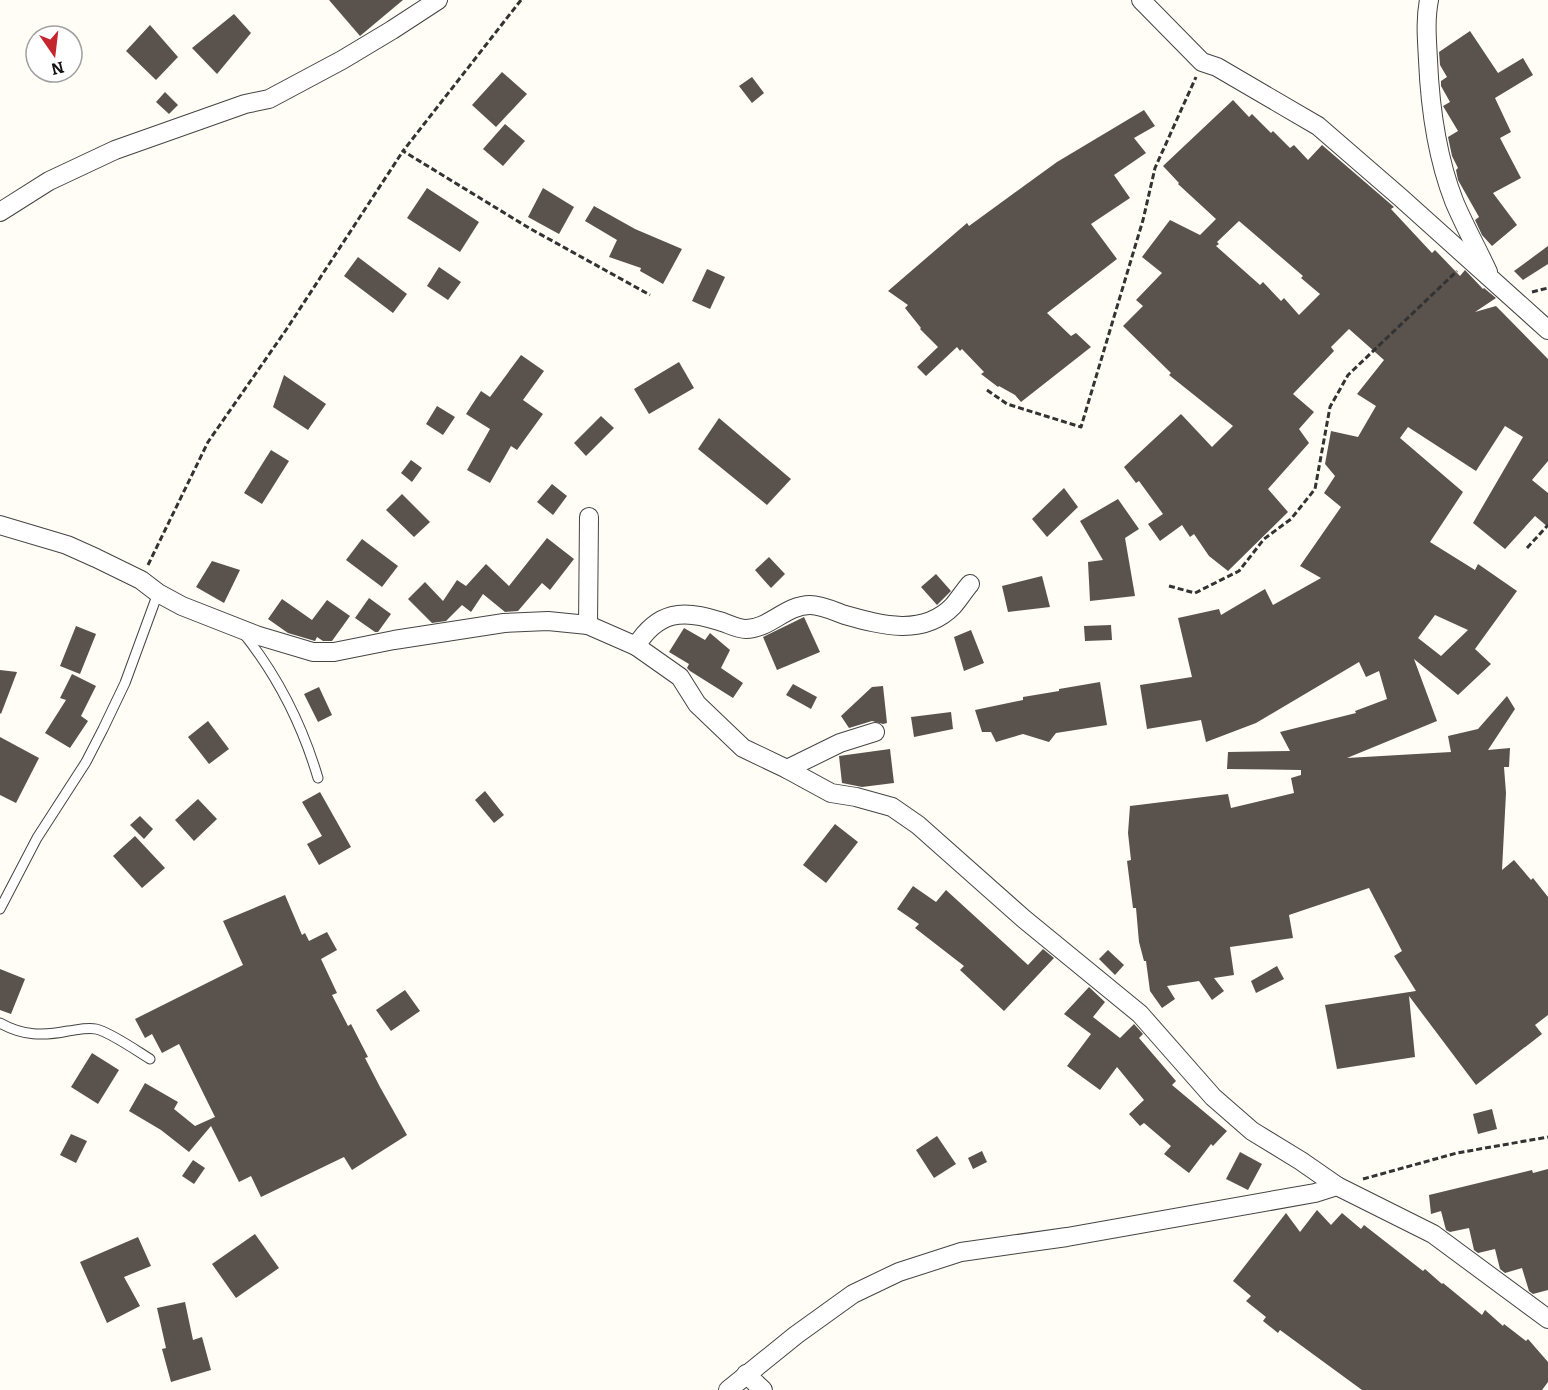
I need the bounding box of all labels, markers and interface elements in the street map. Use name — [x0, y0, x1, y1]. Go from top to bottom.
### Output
north arrow — [24, 24, 84, 84]
text: N — [49, 57, 66, 79]

